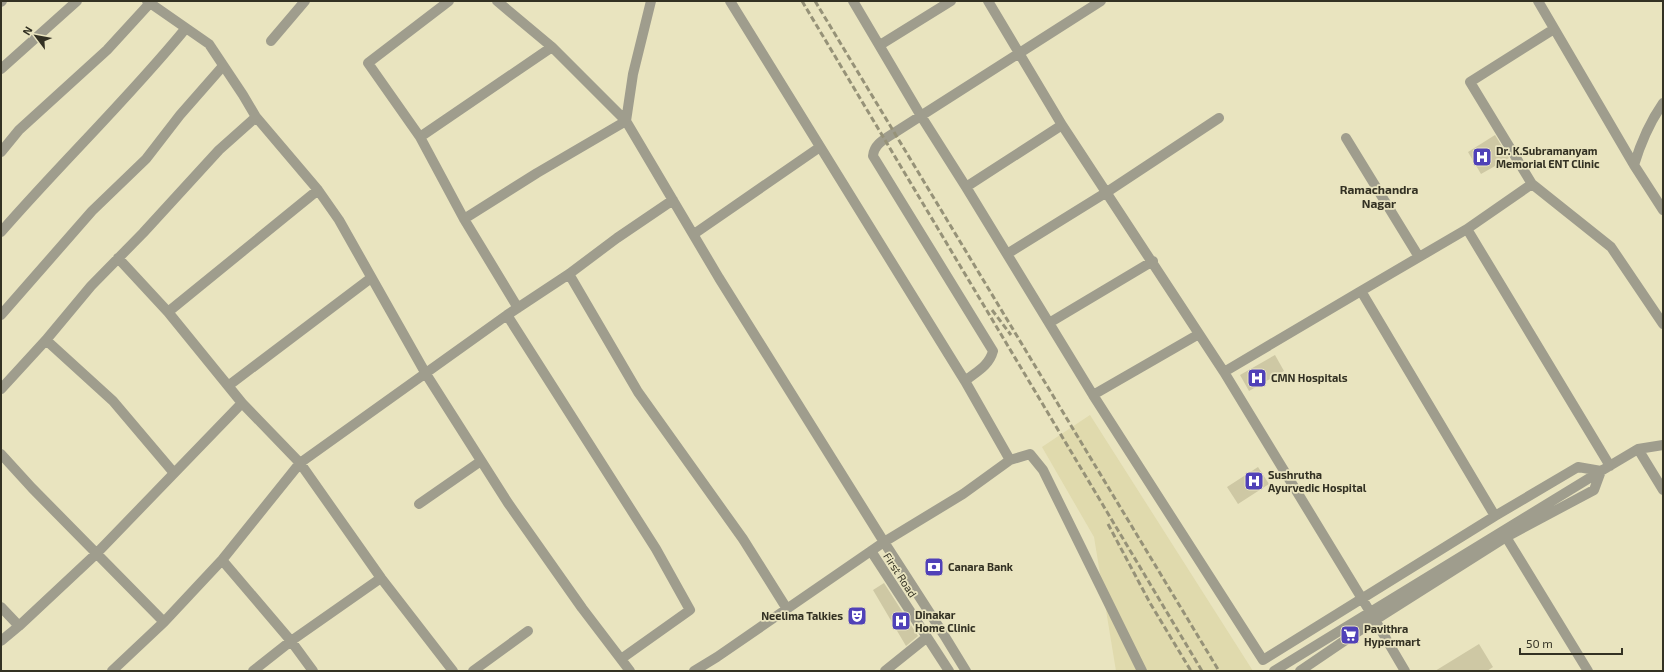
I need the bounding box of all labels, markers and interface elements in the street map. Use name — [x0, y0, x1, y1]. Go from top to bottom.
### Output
north arrow — [16, 16, 56, 56]
text: N — [19, 24, 35, 37]
place label: Dr. K.Subramanyam Memorial ENT Clinic — [1496, 144, 1600, 170]
hospital icon: Dr. K.Subramanyam Memorial ENT Clinic — [1471, 146, 1493, 168]
district label: Ramachandra Nagar — [1340, 182, 1418, 210]
hospital icon: CMN Hospitals — [1246, 367, 1268, 389]
place label: CMN Hospitals — [1271, 371, 1348, 384]
place label: Sushrutha Ayurvedic Hospital — [1268, 468, 1367, 495]
hospital icon: Sushrutha Ayurvedic Hospital — [1243, 470, 1265, 492]
street label: First Road — [881, 550, 920, 600]
bank icon: Canara Bank — [923, 556, 945, 578]
place label: Canara Bank — [948, 560, 1014, 573]
theatre icon: Neelima Talkies — [846, 605, 868, 627]
place label: Dinakar Home Clinic — [915, 608, 976, 634]
place label: Neelima Talkies — [761, 609, 843, 622]
hospital icon: Dinakar Home Clinic — [890, 610, 912, 632]
place label: Pavithra Hypermart — [1364, 622, 1421, 649]
supermarket icon: Pavithra Hypermart — [1339, 624, 1361, 646]
scale bar — [1520, 630, 1622, 656]
text: 50 m — [1526, 636, 1553, 650]

